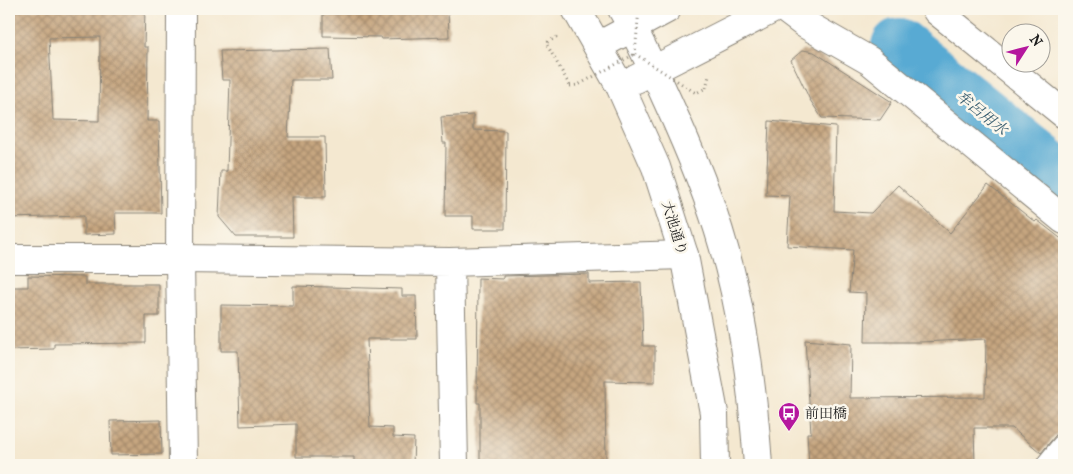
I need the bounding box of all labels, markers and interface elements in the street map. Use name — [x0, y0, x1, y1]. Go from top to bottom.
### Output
north arrow — [1000, 22, 1050, 72]
text: N — [1026, 31, 1046, 50]
water label: 牟呂用水 — [953, 87, 1013, 140]
street label: 大池通り — [658, 199, 691, 257]
bus stop icon: 前田橋 — [777, 401, 801, 432]
place label: 前田橋 — [805, 405, 847, 422]

